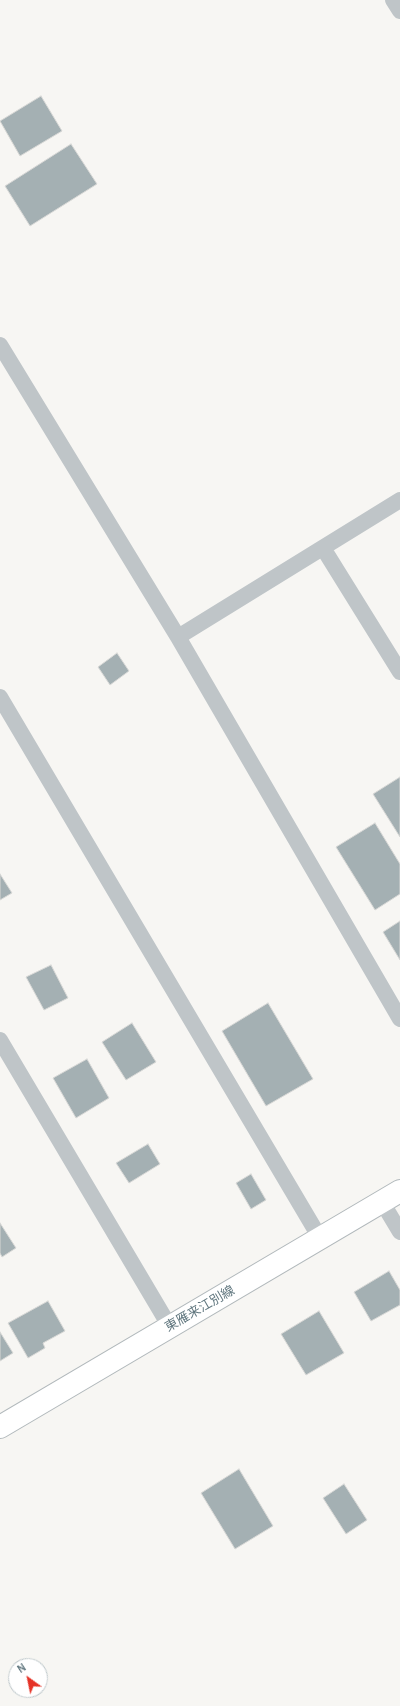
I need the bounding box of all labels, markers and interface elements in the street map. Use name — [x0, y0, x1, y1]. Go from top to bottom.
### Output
street label: 東雁来江別線 — [162, 1283, 238, 1335]
north arrow — [8, 1658, 48, 1698]
text: N — [15, 1661, 29, 1676]

